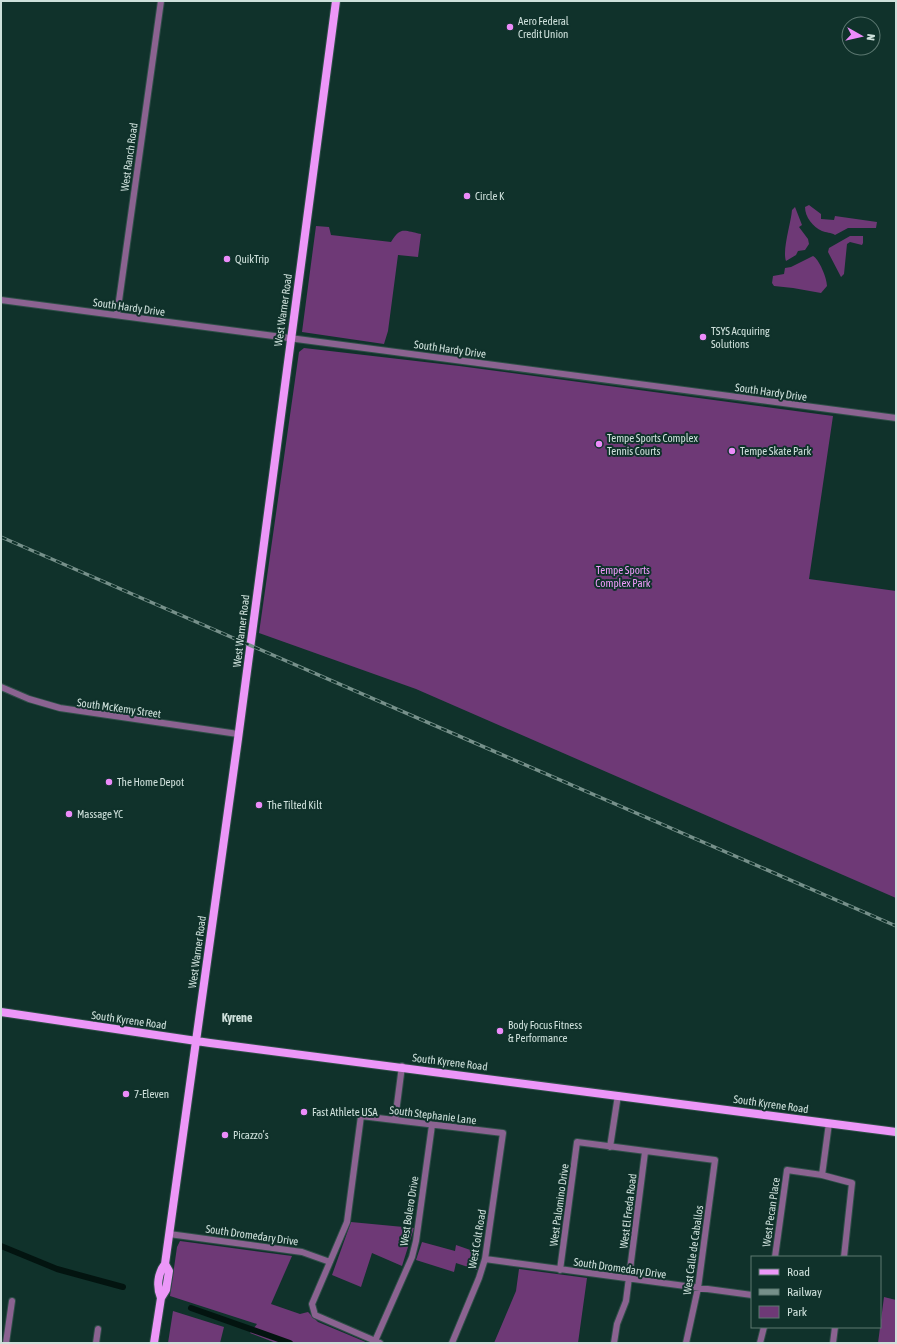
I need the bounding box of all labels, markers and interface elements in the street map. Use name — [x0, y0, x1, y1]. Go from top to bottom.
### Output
place label: Aero Federal Credit Union — [518, 15, 569, 40]
north arrow — [841, 16, 881, 56]
marker: Aero Federal Credit Union — [505, 22, 515, 32]
text: N — [865, 33, 877, 41]
street label: West Ranch Road — [118, 122, 140, 192]
place label: Circle K — [475, 190, 505, 202]
marker: Circle K — [462, 191, 472, 201]
place label: QuikTrip — [235, 253, 269, 265]
marker: QuikTrip — [222, 254, 232, 264]
street label: West Warner Road — [272, 273, 294, 347]
street label: South Hardy Drive — [92, 296, 166, 318]
place label: TSYS Acquiring Solutions — [711, 325, 770, 350]
marker: TSYS Acquiring Solutions — [698, 332, 708, 342]
street label: South Hardy Drive — [413, 338, 487, 360]
street label: South Hardy Drive — [734, 381, 808, 403]
place label: Tempe Sports Complex Tennis Courts — [607, 432, 698, 457]
marker: Tempe Sports Complex Tennis Courts — [594, 439, 604, 449]
place label: Tempe Skate Park — [740, 445, 811, 457]
marker: Tempe Skate Park — [727, 446, 737, 456]
park label: Tempe Sports Complex Park — [595, 564, 651, 589]
street label: West Warner Road — [231, 594, 251, 668]
street label: South McKemy Street — [76, 696, 162, 720]
place label: The Home Depot — [117, 776, 184, 788]
marker: The Home Depot — [104, 777, 114, 787]
place label: The Tilted Kilt — [267, 799, 322, 811]
marker: The Tilted Kilt — [254, 800, 264, 810]
place label: Massage YC — [77, 808, 123, 820]
marker: Massage YC — [64, 809, 74, 819]
street label: West Warner Road — [186, 915, 208, 989]
street label: South Kyrene Road — [91, 1009, 167, 1031]
district label: Kyrene — [222, 1011, 253, 1025]
place label: Body Focus Fitness & Performance — [508, 1019, 582, 1044]
marker: Body Focus Fitness & Performance — [495, 1026, 505, 1036]
street label: South Kyrene Road — [412, 1051, 488, 1073]
place label: 7-Eleven — [134, 1088, 169, 1100]
marker: 7-Eleven — [121, 1089, 131, 1099]
street label: South Kyrene Road — [733, 1093, 809, 1115]
street label: South Stephanie Lane — [389, 1104, 477, 1126]
place label: Fast Athlete USA — [312, 1106, 378, 1118]
marker: Fast Athlete USA — [299, 1107, 309, 1117]
place label: Picazzo’s — [233, 1129, 269, 1141]
marker: Picazzo’s — [220, 1130, 230, 1140]
street label: West Palomino Drive — [547, 1163, 571, 1247]
street label: West El Freda Road — [617, 1173, 639, 1249]
street label: West Bolero Drive — [398, 1175, 420, 1247]
street label: West Pecan Place — [760, 1177, 782, 1247]
street label: West Calle de Caballos — [681, 1204, 705, 1296]
street label: West Colt Road — [466, 1208, 488, 1270]
street label: South Dromedary Drive — [205, 1223, 299, 1247]
street label: South Dromedary Drive — [573, 1256, 667, 1280]
legend — [751, 1256, 881, 1328]
text: Road — [787, 1265, 810, 1279]
text: Railway — [787, 1285, 822, 1299]
text: Park — [787, 1305, 808, 1319]

